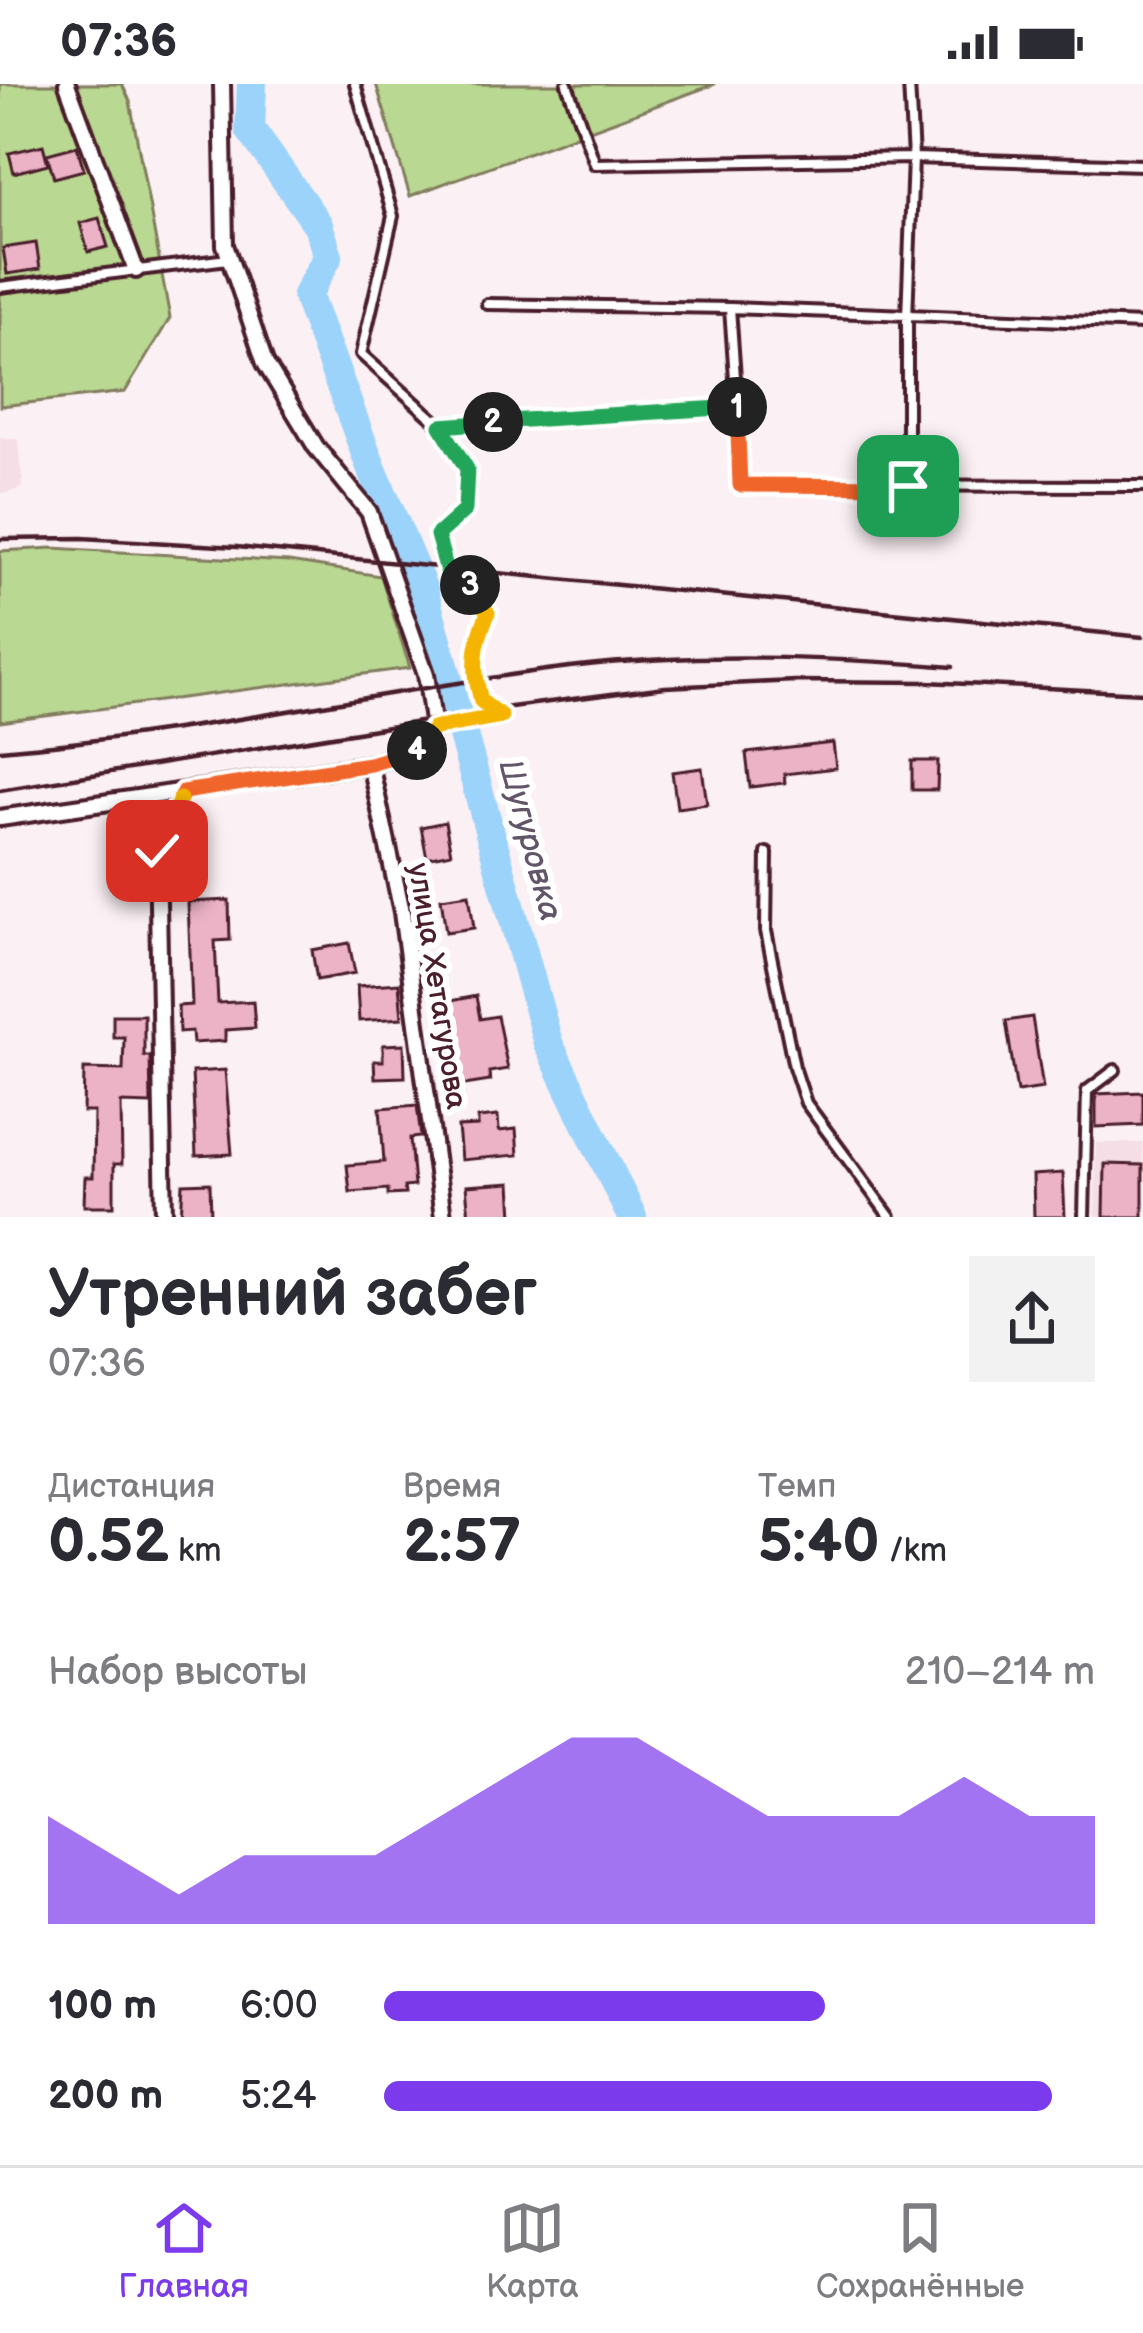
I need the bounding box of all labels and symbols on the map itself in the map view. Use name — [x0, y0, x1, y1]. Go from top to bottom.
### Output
pin: 1 — [707, 377, 767, 437]
pin: 2 — [463, 392, 523, 452]
pin — [857, 435, 959, 537]
pin: 3 — [440, 555, 500, 615]
pin: 4 — [387, 720, 447, 780]
water label: Шугуровка — [489, 755, 571, 925]
pin — [106, 800, 208, 902]
street label: улица Хетагурова — [400, 860, 474, 1112]

